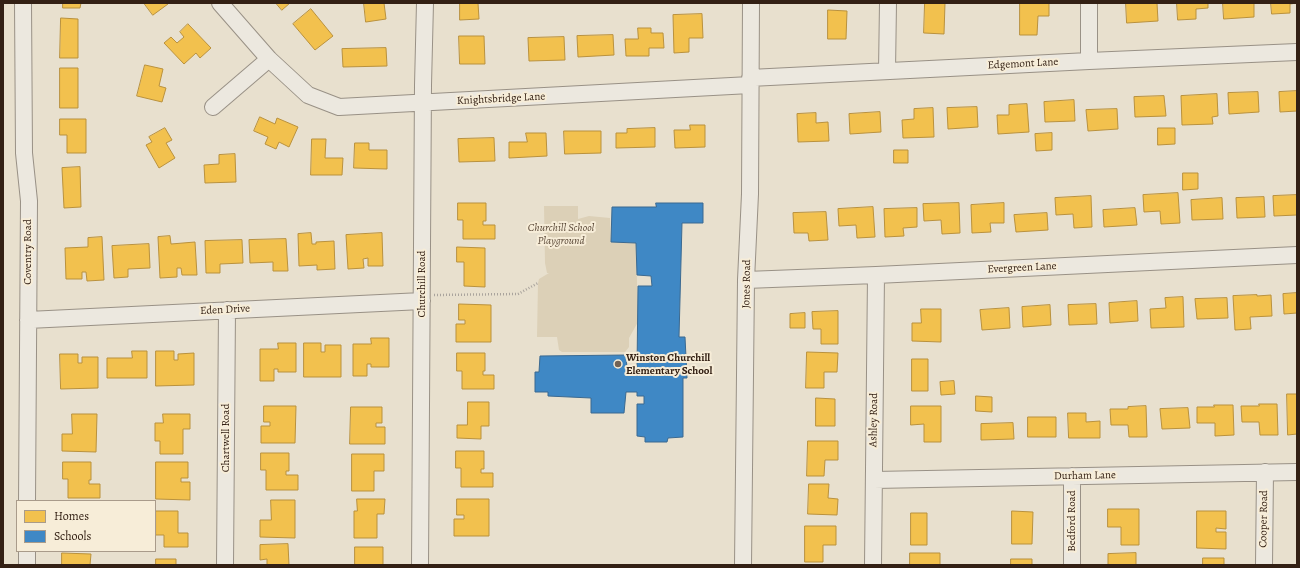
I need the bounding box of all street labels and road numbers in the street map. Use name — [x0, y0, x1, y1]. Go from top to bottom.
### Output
street label: Edgemont Lane — [987, 56, 1059, 72]
street label: Knightsbridge Lane — [456, 90, 546, 108]
street label: Coventry Road — [21, 219, 35, 285]
street label: Churchill Road — [415, 251, 429, 317]
street label: Jones Road — [740, 259, 754, 309]
street label: Evergreen Lane — [987, 260, 1057, 276]
street label: Eden Drive — [200, 302, 250, 318]
street label: Ashley Road — [867, 393, 881, 447]
street label: Chartwell Road — [219, 404, 233, 472]
street label: Durham Lane — [1054, 469, 1116, 483]
street label: Bedford Road — [1065, 490, 1079, 552]
street label: Cooper Road — [1257, 490, 1271, 548]

